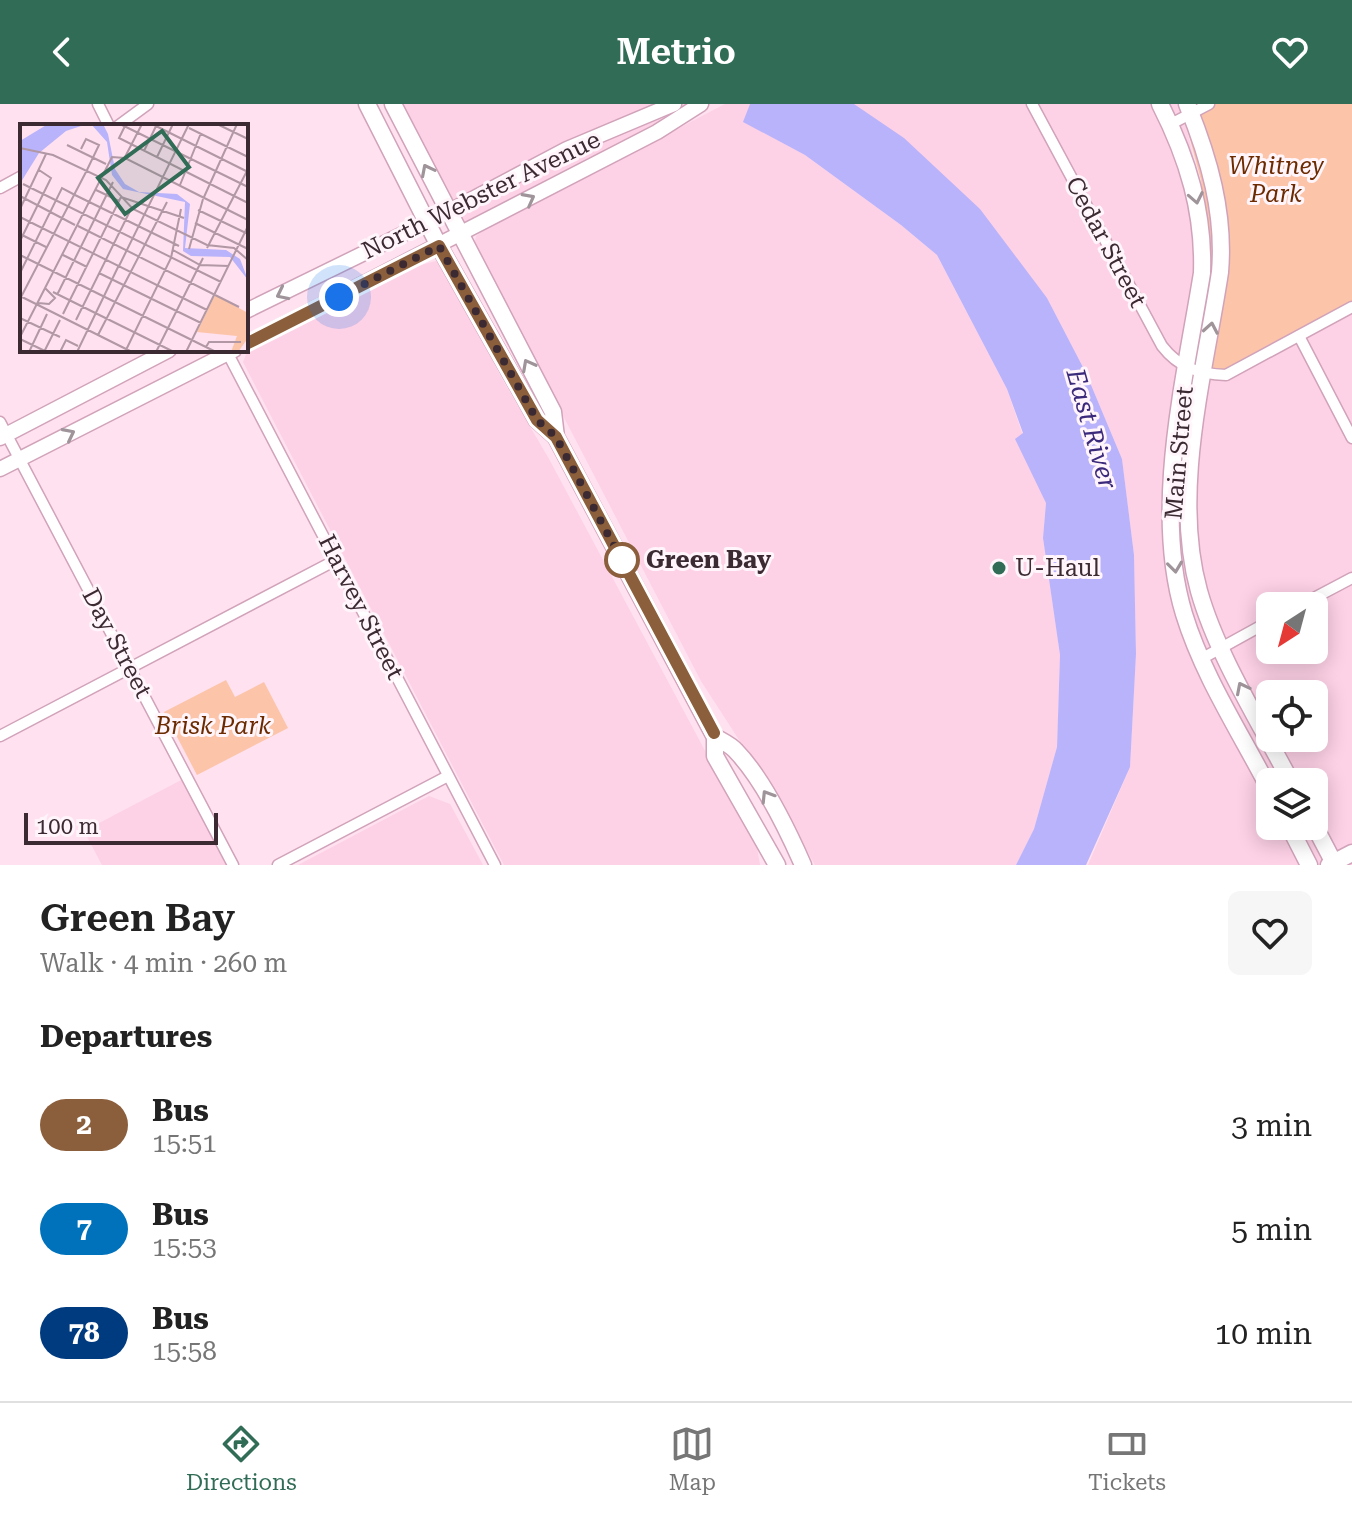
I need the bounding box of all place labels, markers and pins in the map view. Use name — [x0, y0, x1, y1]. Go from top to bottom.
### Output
marker: Green Bay — [605, 543, 639, 577]
place label: Green Bay — [646, 546, 772, 574]
place label: U-Haul — [1015, 554, 1100, 582]
marker: U-Haul — [990, 559, 1008, 577]

